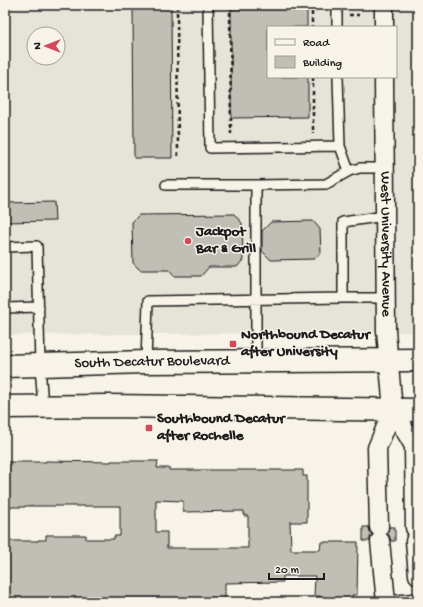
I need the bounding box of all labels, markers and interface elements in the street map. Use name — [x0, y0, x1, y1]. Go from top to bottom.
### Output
north arrow — [26, 26, 66, 66]
legend — [267, 26, 397, 78]
text: Road — [303, 37, 330, 51]
text: N — [32, 42, 44, 50]
text: Building — [302, 57, 342, 71]
street label: West University Avenue — [376, 171, 395, 317]
place label: Jackpot Bar & Grill — [195, 223, 257, 258]
marker: Jackpot Bar & Grill — [183, 236, 193, 246]
place label: Northbound Decatur after University — [240, 326, 371, 361]
marker: Northbound Decatur after University — [228, 339, 238, 349]
street label: South Decatur Boulevard — [74, 352, 231, 373]
place label: Southbound Decatur after Rochelle — [156, 410, 286, 445]
marker: Southbound Decatur after Rochelle — [144, 423, 154, 433]
scale bar — [269, 555, 324, 581]
text: 20 m — [275, 564, 300, 578]

